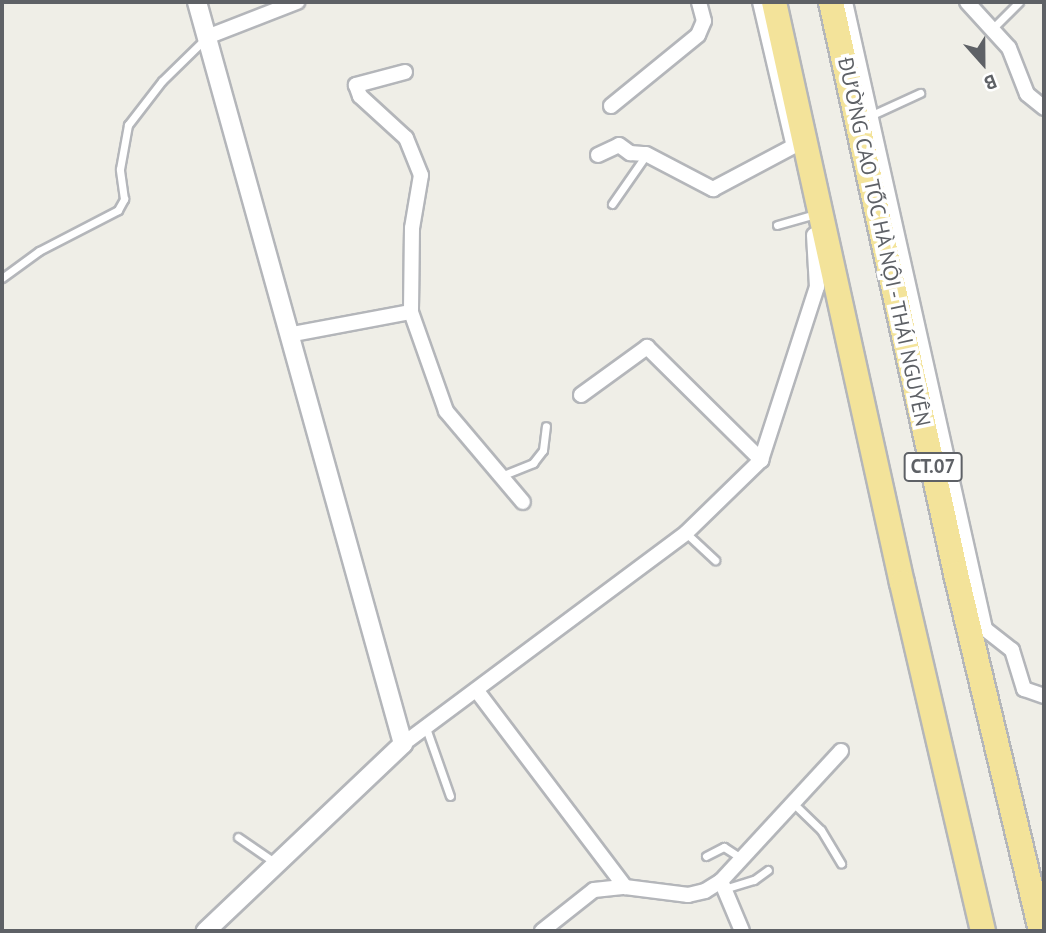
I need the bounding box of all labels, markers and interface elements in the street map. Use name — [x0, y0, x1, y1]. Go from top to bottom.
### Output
north arrow — [948, 28, 1018, 98]
street label: ĐƯỜNG CAO TỐC HÀ NỘI - THÁI NGUYÊN — [832, 52, 936, 432]
text: B — [981, 69, 1000, 96]
road number: CT.07 — [903, 452, 963, 482]

